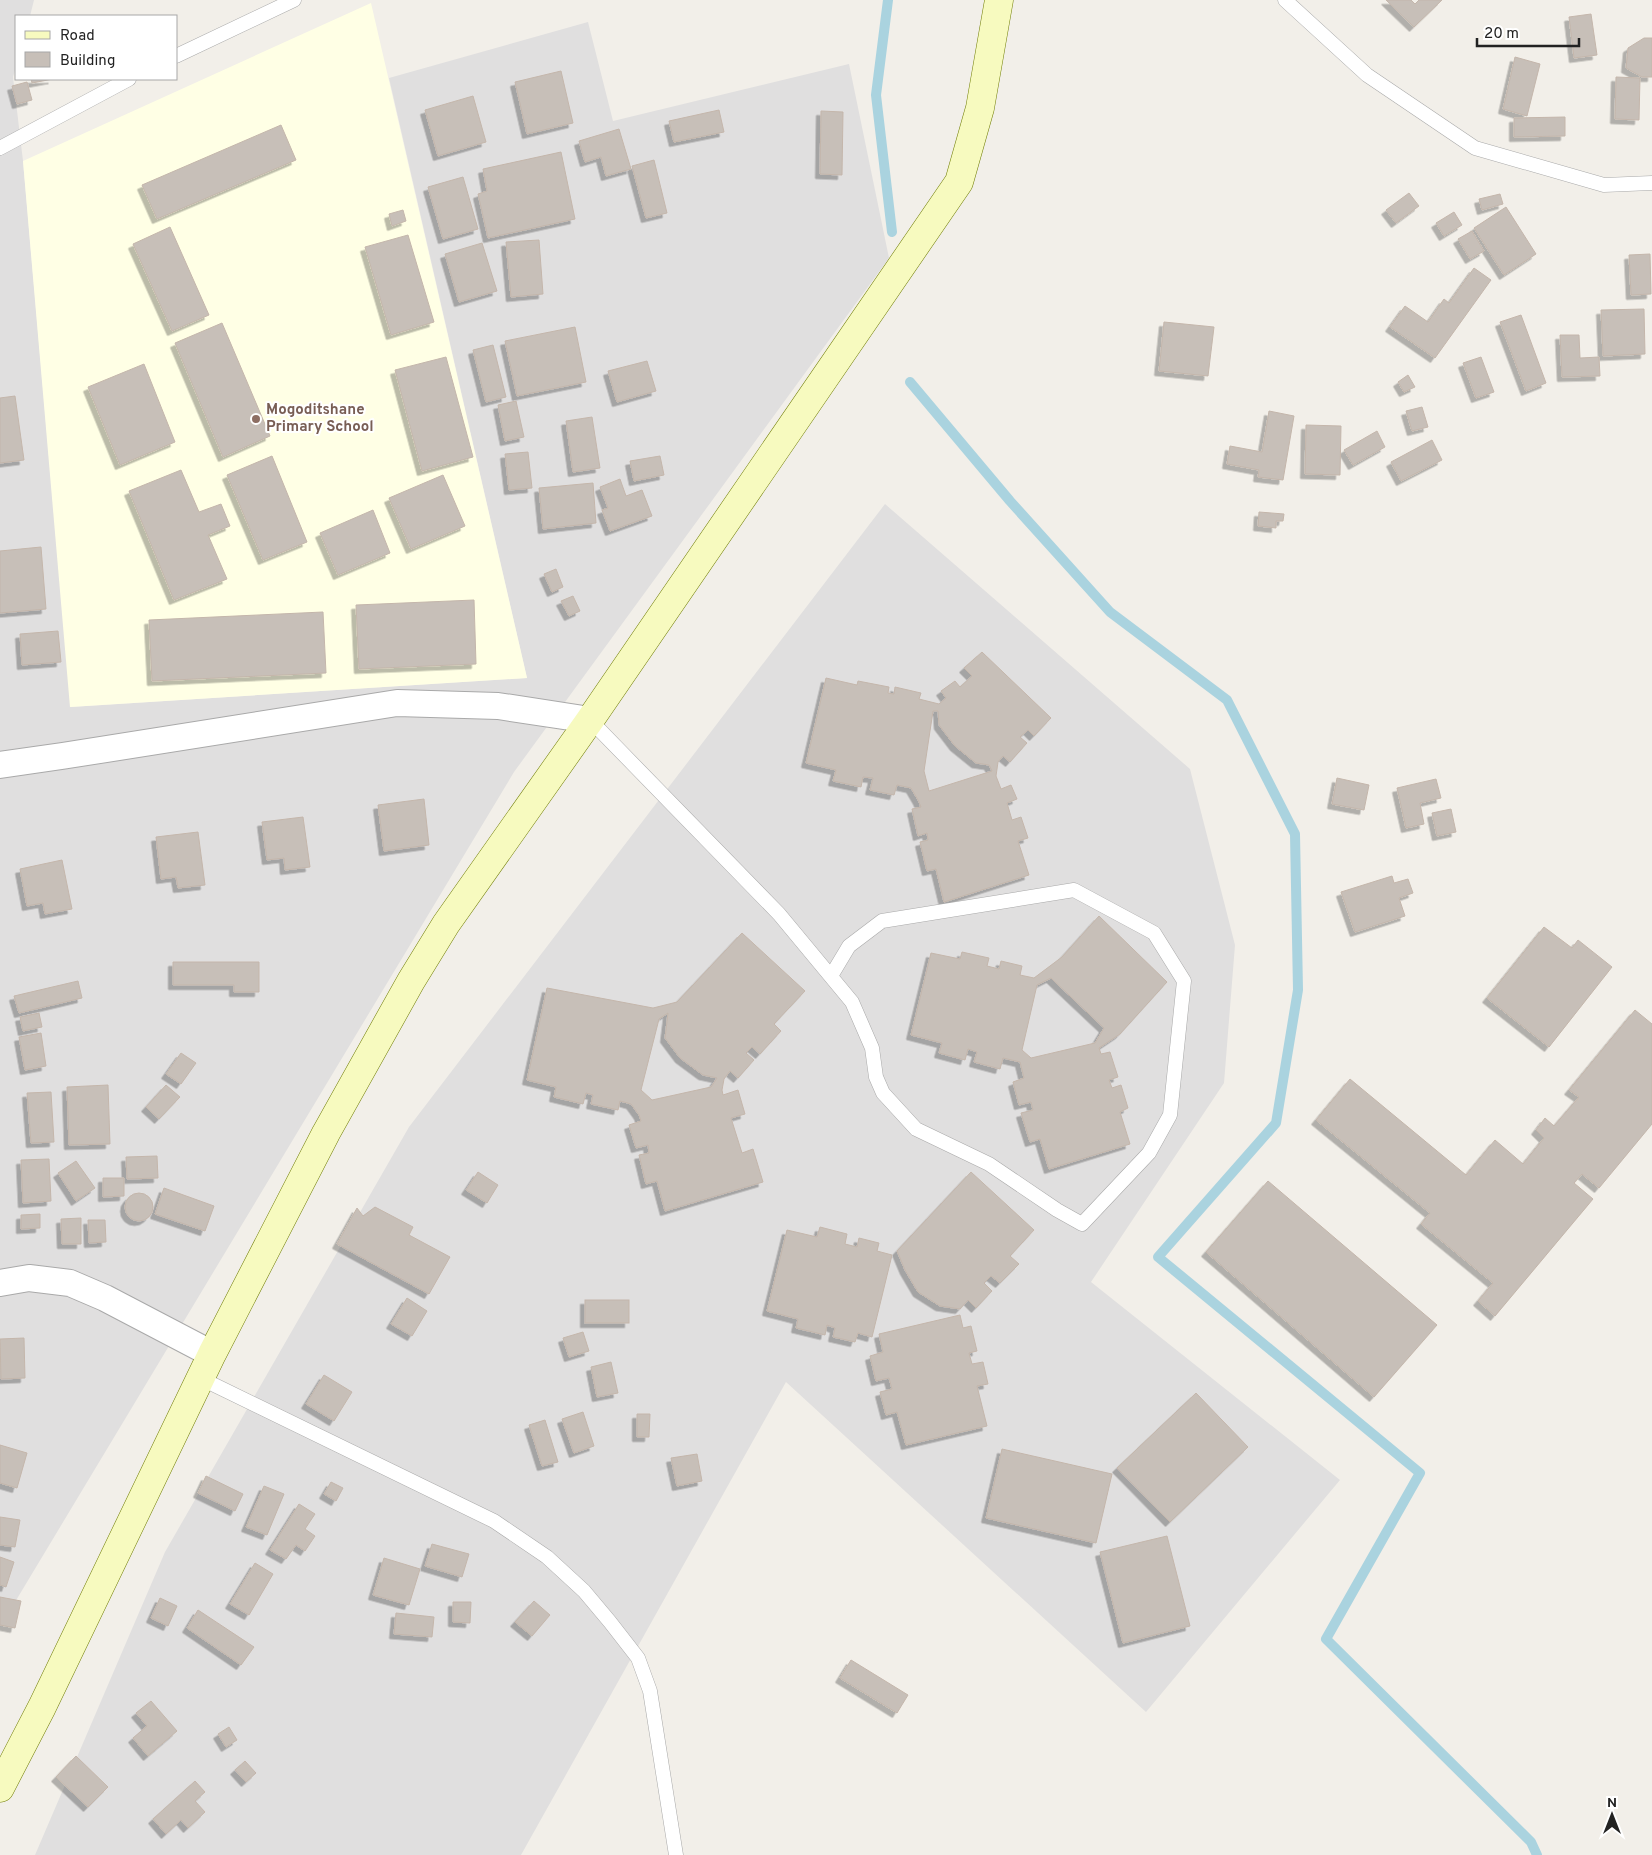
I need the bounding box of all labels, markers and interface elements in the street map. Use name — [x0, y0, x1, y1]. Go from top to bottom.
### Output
legend — [15, 15, 178, 80]
scale bar — [1477, 15, 1580, 47]
text: 20 m — [1484, 25, 1519, 44]
text: Road — [60, 27, 95, 46]
text: Building — [60, 52, 115, 71]
place label: Mogoditshane Primary School — [266, 401, 374, 437]
marker: Mogoditshane Primary School — [250, 413, 262, 425]
north arrow — [1587, 1790, 1637, 1840]
text: N — [1607, 1795, 1617, 1812]

